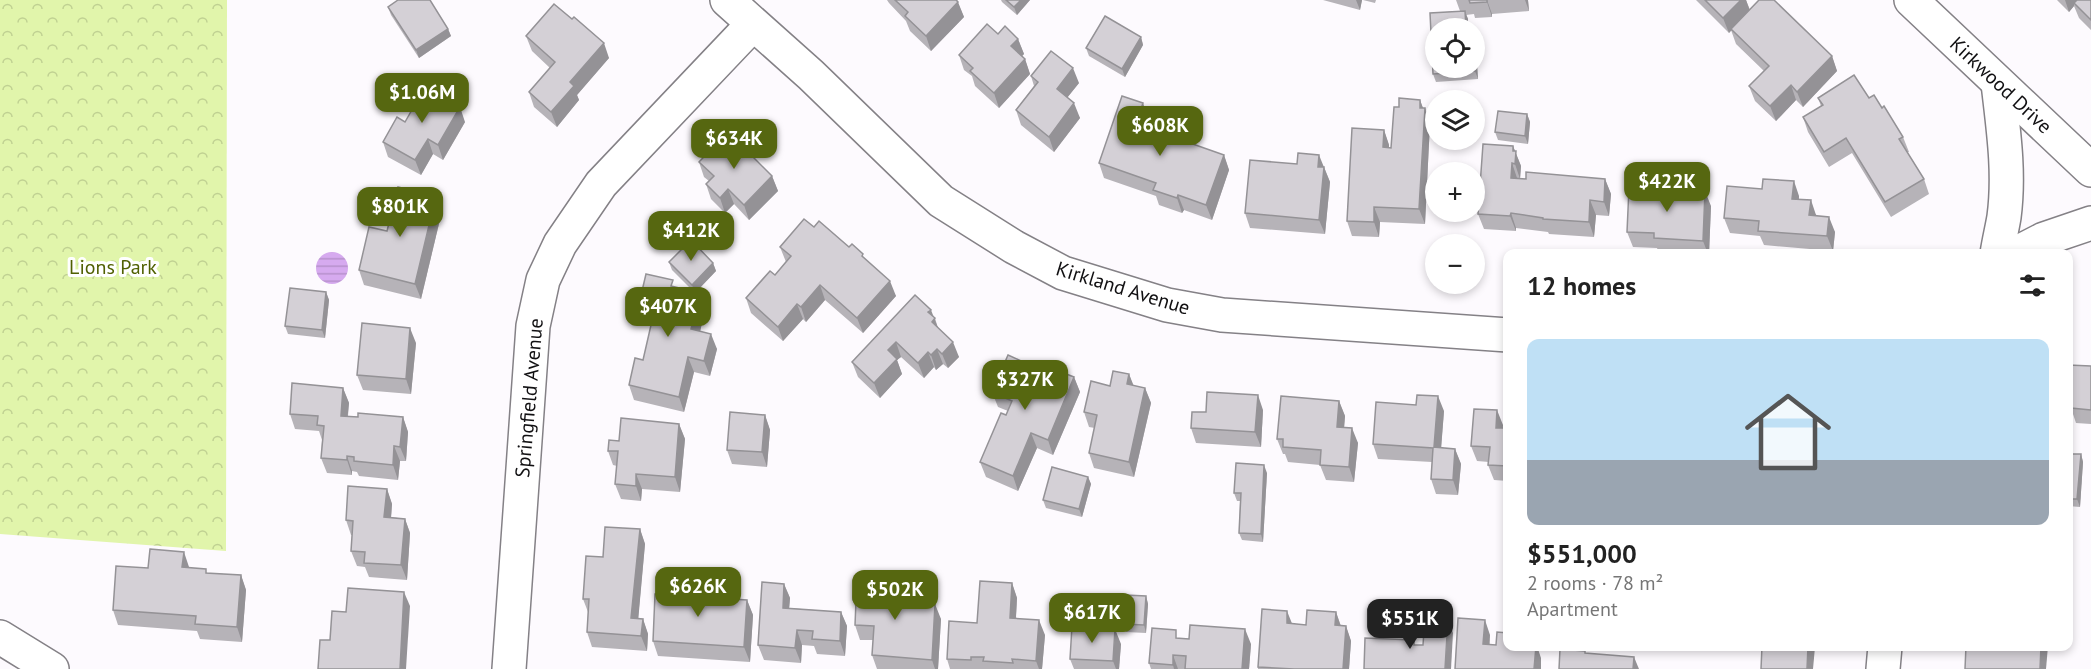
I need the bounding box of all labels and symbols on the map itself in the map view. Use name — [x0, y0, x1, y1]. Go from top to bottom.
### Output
street label: Kirkwood Drive — [1944, 31, 2058, 139]
pin: $1.06M — [373, 73, 471, 124]
pin: $608K — [1118, 106, 1202, 157]
pin: $634K — [692, 119, 776, 170]
pin: $422K — [1625, 162, 1709, 213]
pin: $801K — [358, 187, 442, 238]
pin: $412K — [649, 211, 733, 262]
park label: Lions Park — [69, 254, 157, 280]
street label: Kirkland Avenue — [1053, 255, 1193, 321]
pin: $407K — [626, 287, 710, 338]
street label: Springfield Avenue — [509, 317, 549, 479]
pin: $327K — [983, 360, 1067, 411]
pin: $626K — [656, 567, 740, 618]
pin: $502K — [853, 570, 937, 621]
pin: $617K — [1050, 593, 1134, 644]
pin: $551K — [1368, 599, 1452, 650]

